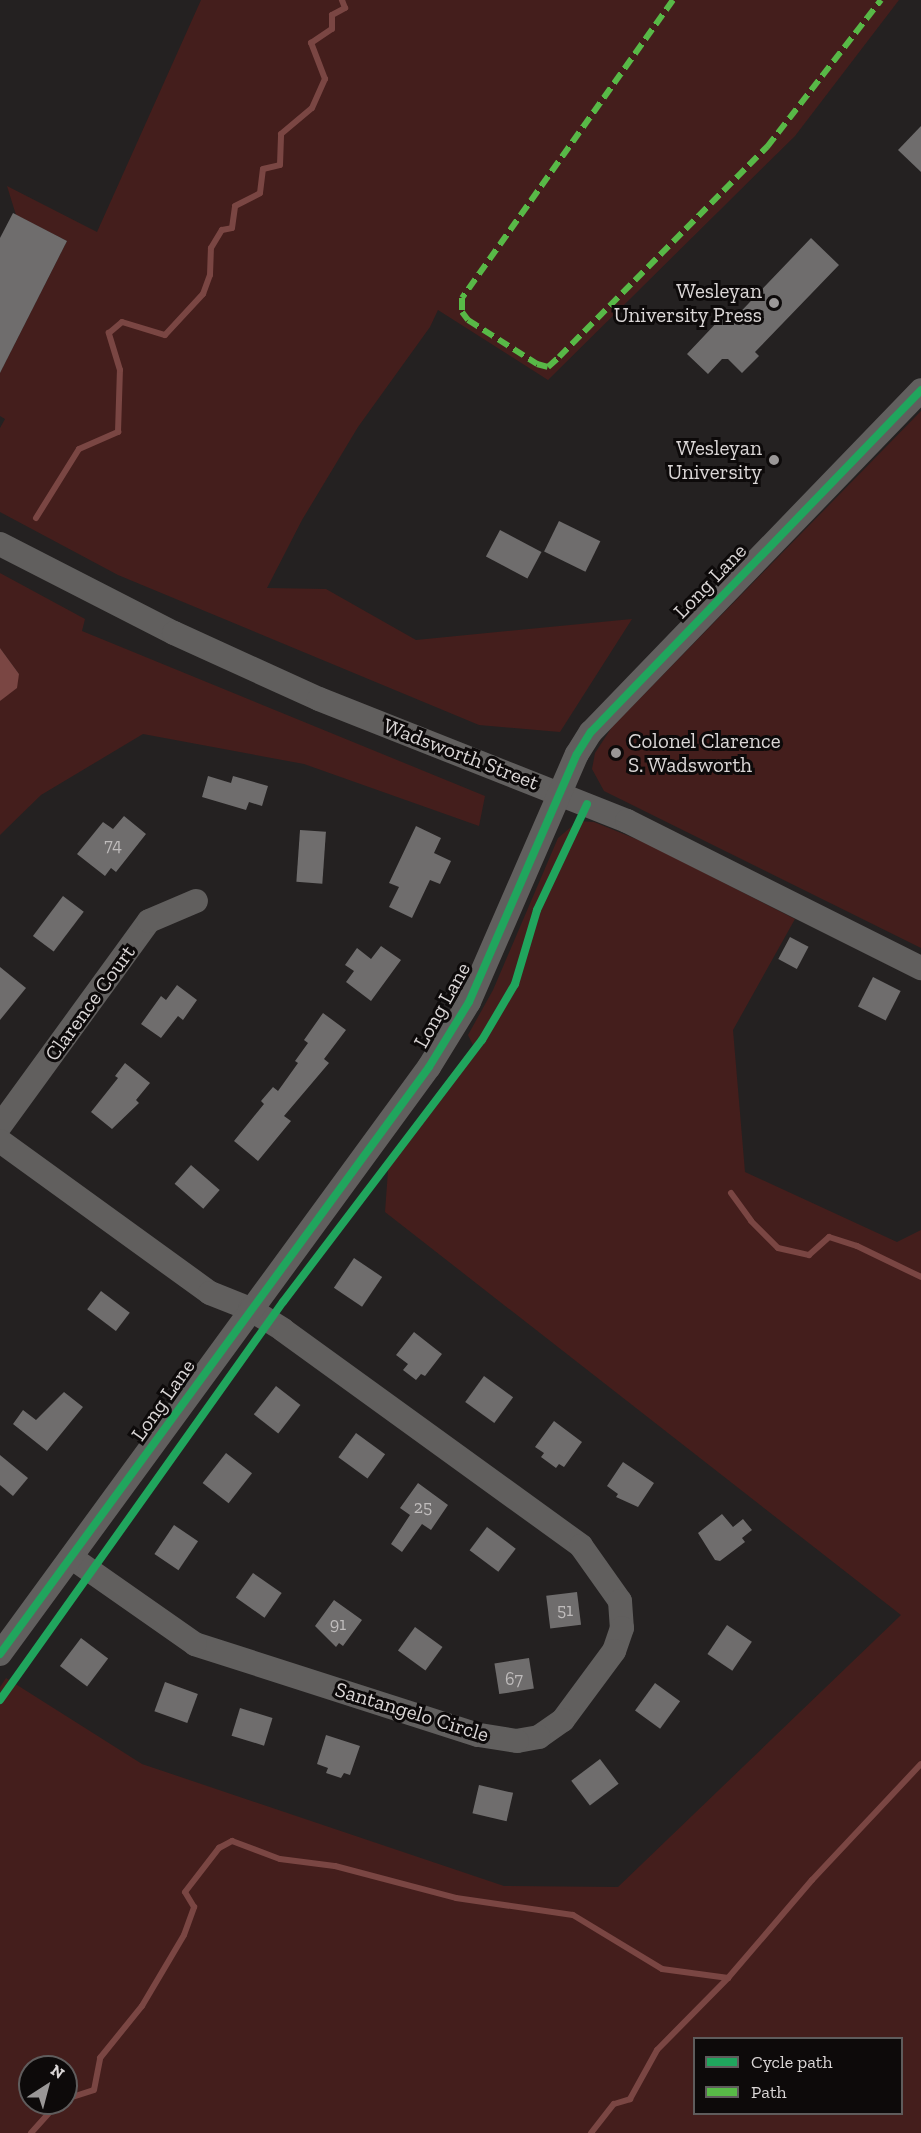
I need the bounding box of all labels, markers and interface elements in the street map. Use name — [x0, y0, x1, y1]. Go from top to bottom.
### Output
place label: Wesleyan University Press — [613, 278, 762, 328]
marker: Wesleyan University Press — [767, 296, 781, 310]
place label: Wesleyan University — [667, 435, 762, 485]
marker: Wesleyan University — [767, 453, 781, 467]
street label: Long Lane — [668, 538, 752, 624]
street label: Wadsworth Street — [380, 713, 542, 795]
place label: Colonel Clarence S. Wadsworth — [628, 728, 781, 778]
marker: Colonel Clarence S. Wadsworth — [609, 746, 623, 760]
house number: 74 — [104, 834, 122, 856]
street label: Clarence Court — [40, 940, 140, 1066]
street label: Long Lane — [408, 958, 476, 1052]
street label: Long Lane — [126, 1354, 200, 1446]
house number: 25 — [414, 1496, 432, 1518]
house number: 51 — [557, 1599, 573, 1621]
house number: 91 — [330, 1613, 346, 1635]
house number: 67 — [505, 1668, 523, 1690]
street label: Santangelo Circle — [332, 1677, 492, 1747]
legend — [693, 2037, 903, 2115]
text: Cycle path — [751, 2051, 833, 2073]
north arrow — [18, 2055, 78, 2115]
text: N — [47, 2060, 68, 2083]
text: Path — [751, 2081, 787, 2103]

